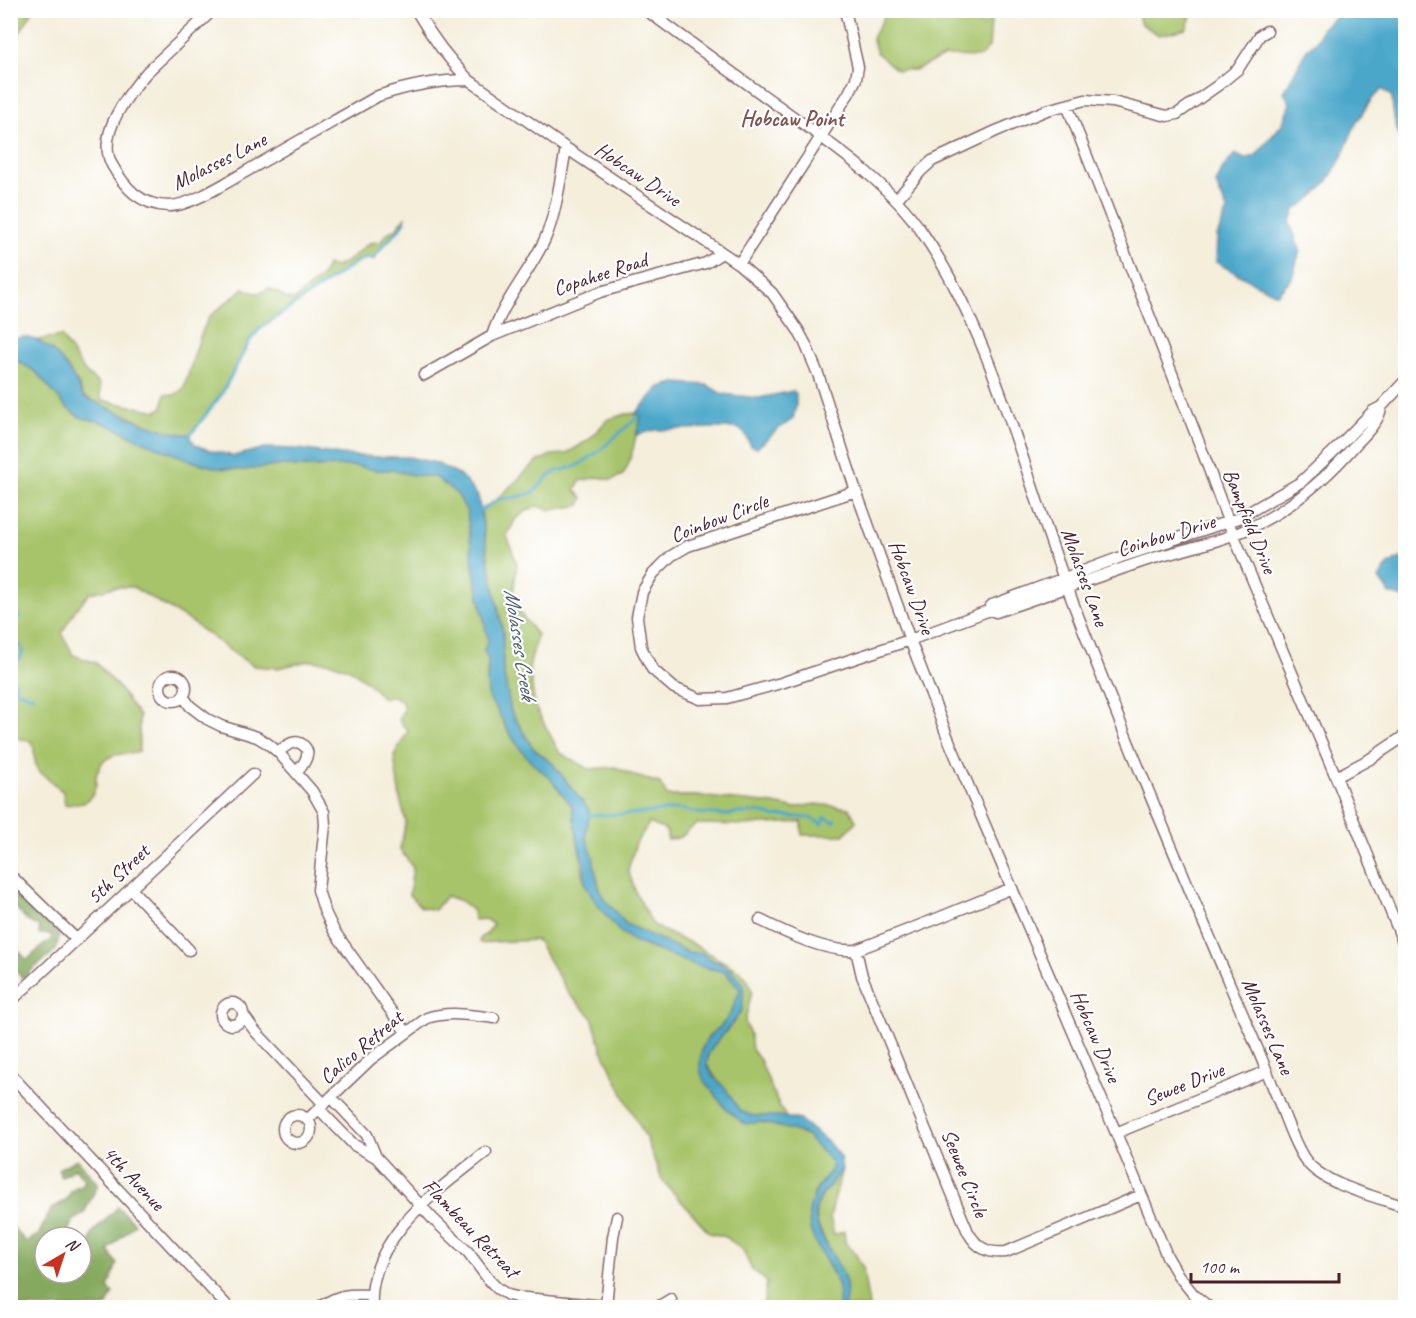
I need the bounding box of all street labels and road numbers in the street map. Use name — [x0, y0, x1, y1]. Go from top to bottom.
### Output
street label: Molasses Lane — [168, 126, 272, 196]
street label: Hobcaw Drive — [590, 136, 688, 213]
street label: Copahee Road — [550, 245, 654, 301]
street label: Bampfield Drive — [1217, 465, 1284, 579]
street label: Coinbow Circle — [667, 487, 773, 548]
street label: Coinbow Drive — [1114, 507, 1219, 562]
street label: Molasses Lane — [1055, 524, 1115, 631]
street label: Hobcaw Drive — [883, 537, 942, 639]
street label: 5th Street — [81, 837, 156, 910]
street label: Molasses Lane — [1236, 974, 1300, 1079]
street label: Hobcaw Drive — [1065, 986, 1128, 1088]
street label: Calico Retreat — [314, 1003, 410, 1089]
street label: Sewee Drive — [1140, 1056, 1229, 1112]
street label: Seewee Circle — [936, 1125, 995, 1222]
street label: 4th Avenue — [97, 1140, 171, 1217]
street label: Flambeau Retreat — [417, 1173, 527, 1285]

